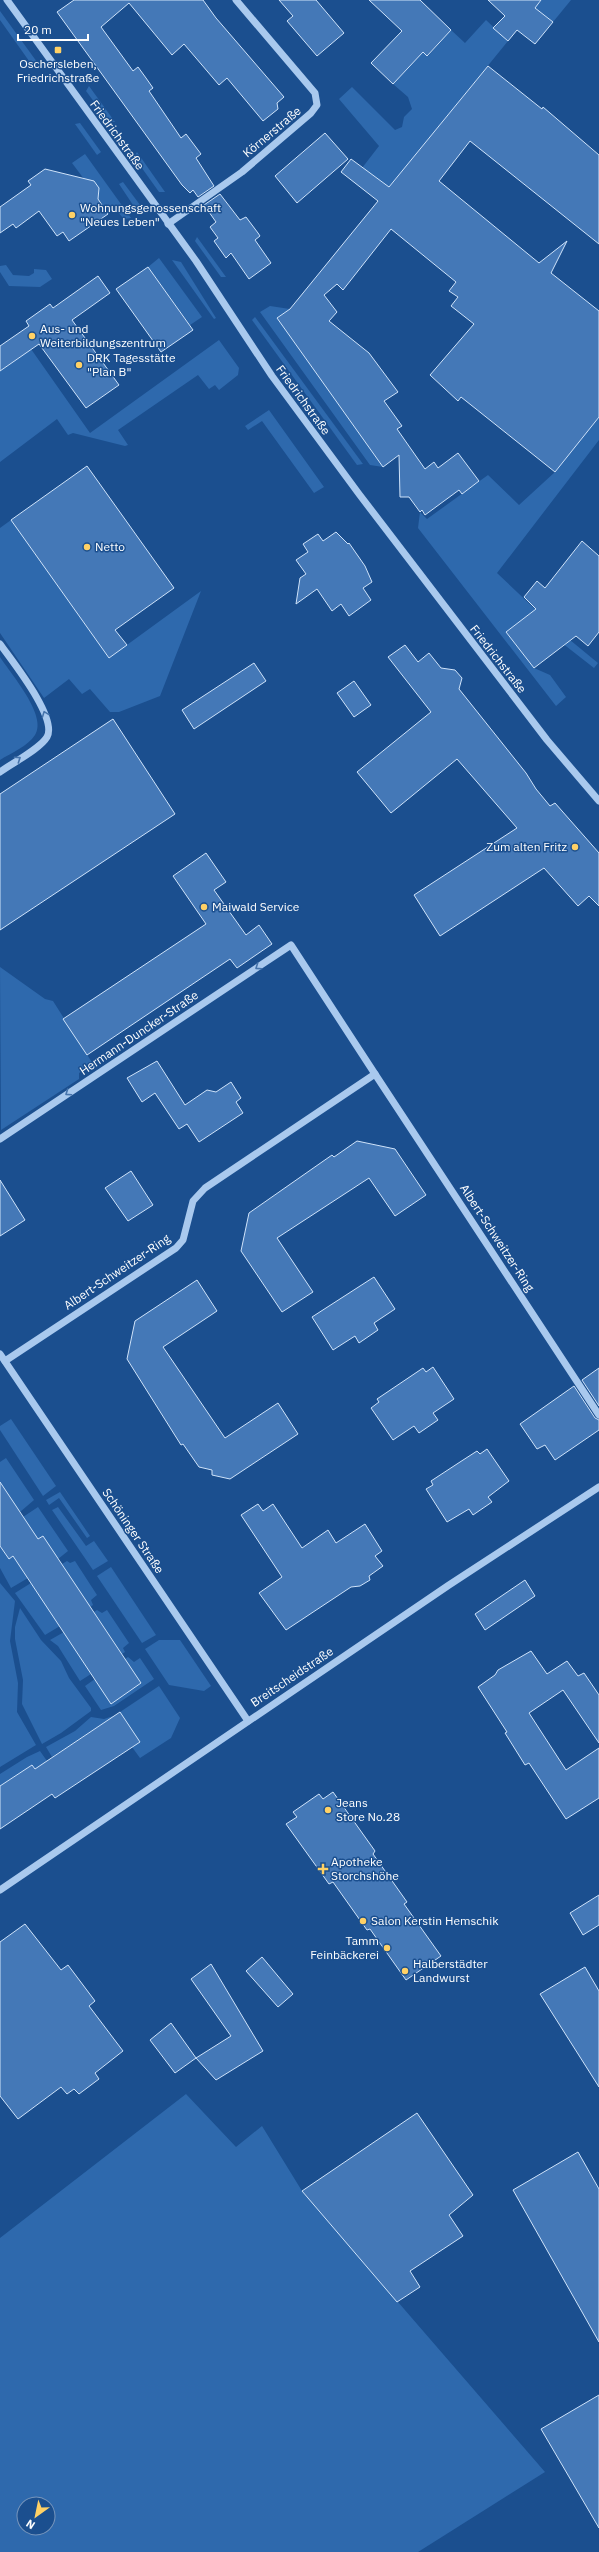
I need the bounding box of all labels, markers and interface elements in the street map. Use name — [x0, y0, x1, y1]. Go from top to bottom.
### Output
scale bar — [18, 16, 88, 42]
text: 20 m — [24, 22, 52, 37]
marker: Oschersleben, Friedrichstraße — [53, 45, 63, 55]
place label: Oschersleben, Friedrichstraße — [17, 56, 100, 85]
street label: Friedrichstraße — [87, 97, 148, 173]
street label: Körnerstraße — [240, 103, 304, 160]
place label: Wohnungsgenossenschaft "Neues Leben" — [80, 200, 221, 229]
marker: Wohnungsgenossenschaft "Neues Leben" — [67, 210, 77, 220]
place label: Aus- und Weiterbildungszentrum — [40, 321, 166, 350]
marker: Aus- und Weiterbildungszentrum — [27, 331, 37, 341]
place label: DRK Tagesstätte "Plan B" — [87, 350, 176, 379]
marker: DRK Tagesstätte "Plan B" — [74, 360, 84, 370]
street label: Friedrichstraße — [273, 362, 334, 438]
place label: Netto — [95, 539, 125, 554]
marker: Netto — [82, 542, 92, 552]
street label: Friedrichstraße — [467, 621, 530, 696]
one-way arrow — [41, 710, 49, 717]
one-way arrow — [14, 757, 21, 764]
place label: Zum alten Fritz — [486, 839, 567, 854]
marker: Zum alten Fritz — [570, 842, 580, 852]
place label: Maiwald Service — [212, 899, 300, 914]
marker: Maiwald Service — [199, 902, 209, 912]
one-way arrow — [255, 962, 262, 970]
street label: Hermann-Duncker-Straße — [76, 987, 201, 1078]
one-way arrow — [66, 1088, 73, 1095]
street label: Albert-Schweitzer-Ring — [457, 1181, 538, 1295]
street label: Albert-Schweitzer-Ring — [61, 1230, 173, 1313]
street label: Schöninger Straße — [99, 1485, 168, 1576]
street label: Breitscheidstraße — [248, 1643, 336, 1710]
place label: Jeans Store No.28 — [336, 1795, 400, 1824]
marker: Jeans Store No.28 — [323, 1805, 333, 1815]
place label: Apotheke Storchshöhe — [331, 1854, 399, 1883]
marker: Apotheke Storchshöhe — [318, 1864, 328, 1874]
place label: Salon Kerstin Hemschik — [371, 1913, 499, 1928]
marker: Salon Kerstin Hemschik — [358, 1916, 368, 1926]
place label: Tamm Feinbäckerei — [310, 1933, 379, 1962]
marker: Tamm Feinbäckerei — [382, 1943, 392, 1953]
place label: Halberstädter Landwurst — [413, 1956, 488, 1985]
marker: Halberstädter Landwurst — [400, 1966, 410, 1976]
north arrow — [16, 2496, 56, 2536]
text: N — [23, 2516, 38, 2532]

